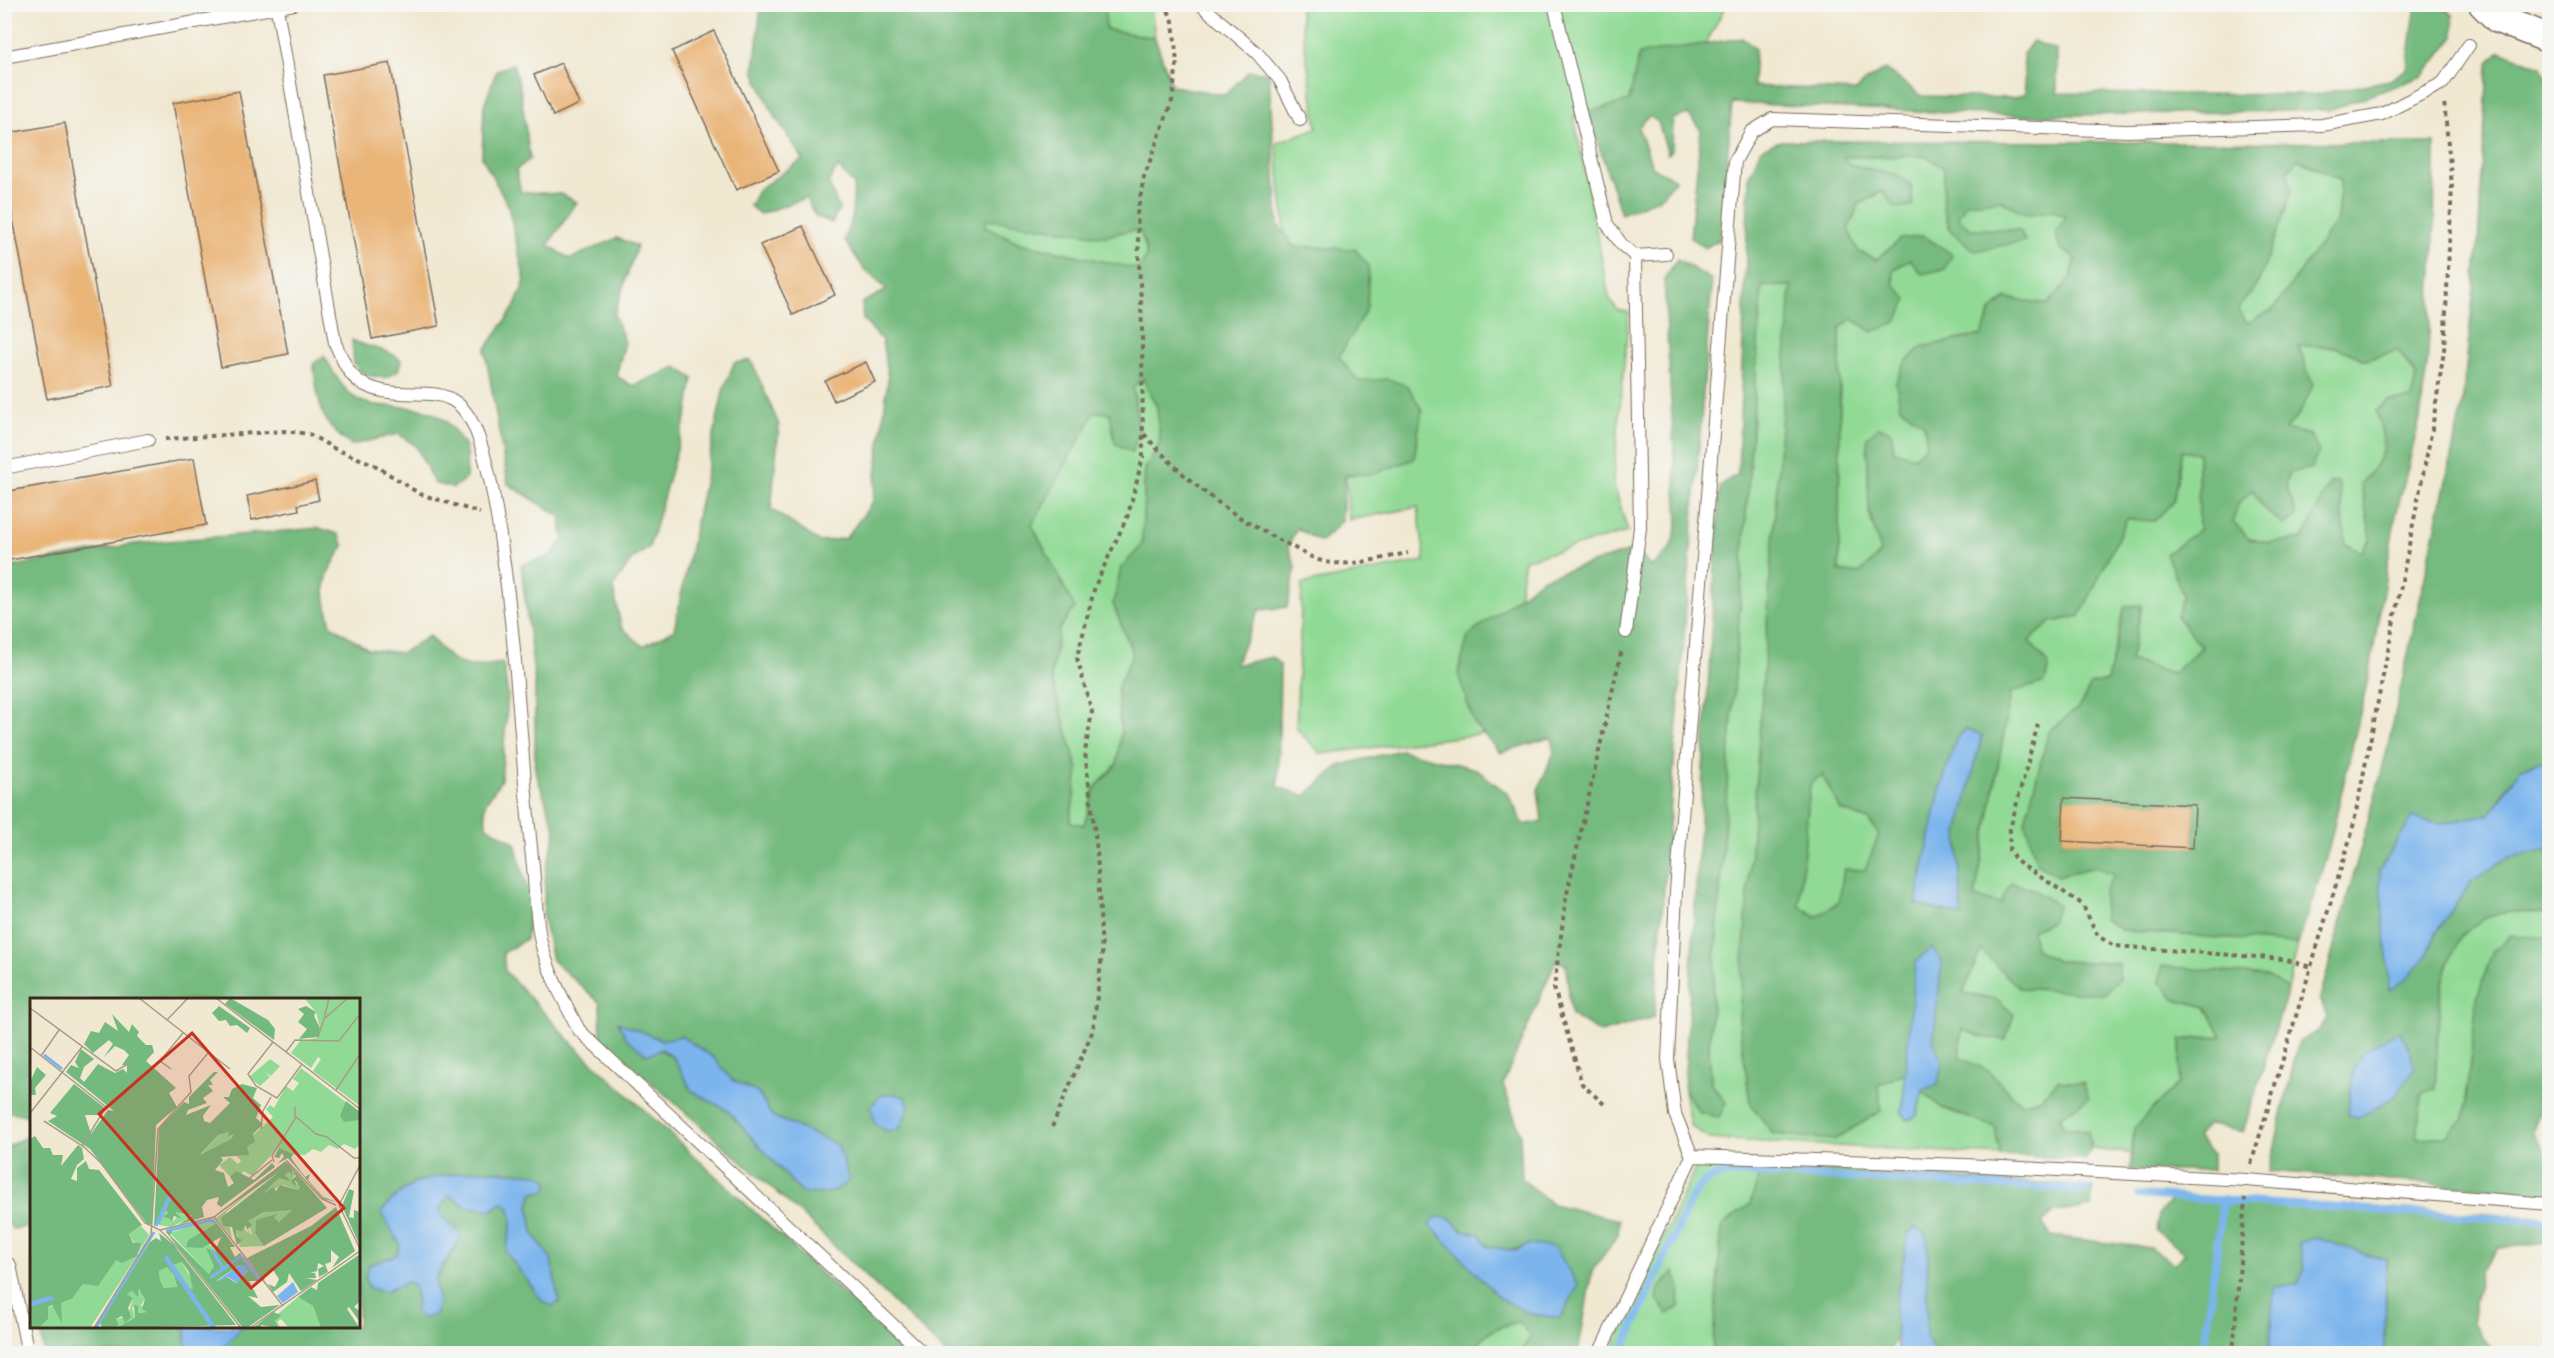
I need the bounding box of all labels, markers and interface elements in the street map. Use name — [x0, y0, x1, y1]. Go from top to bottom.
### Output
inset map — [30, 998, 360, 1328]

